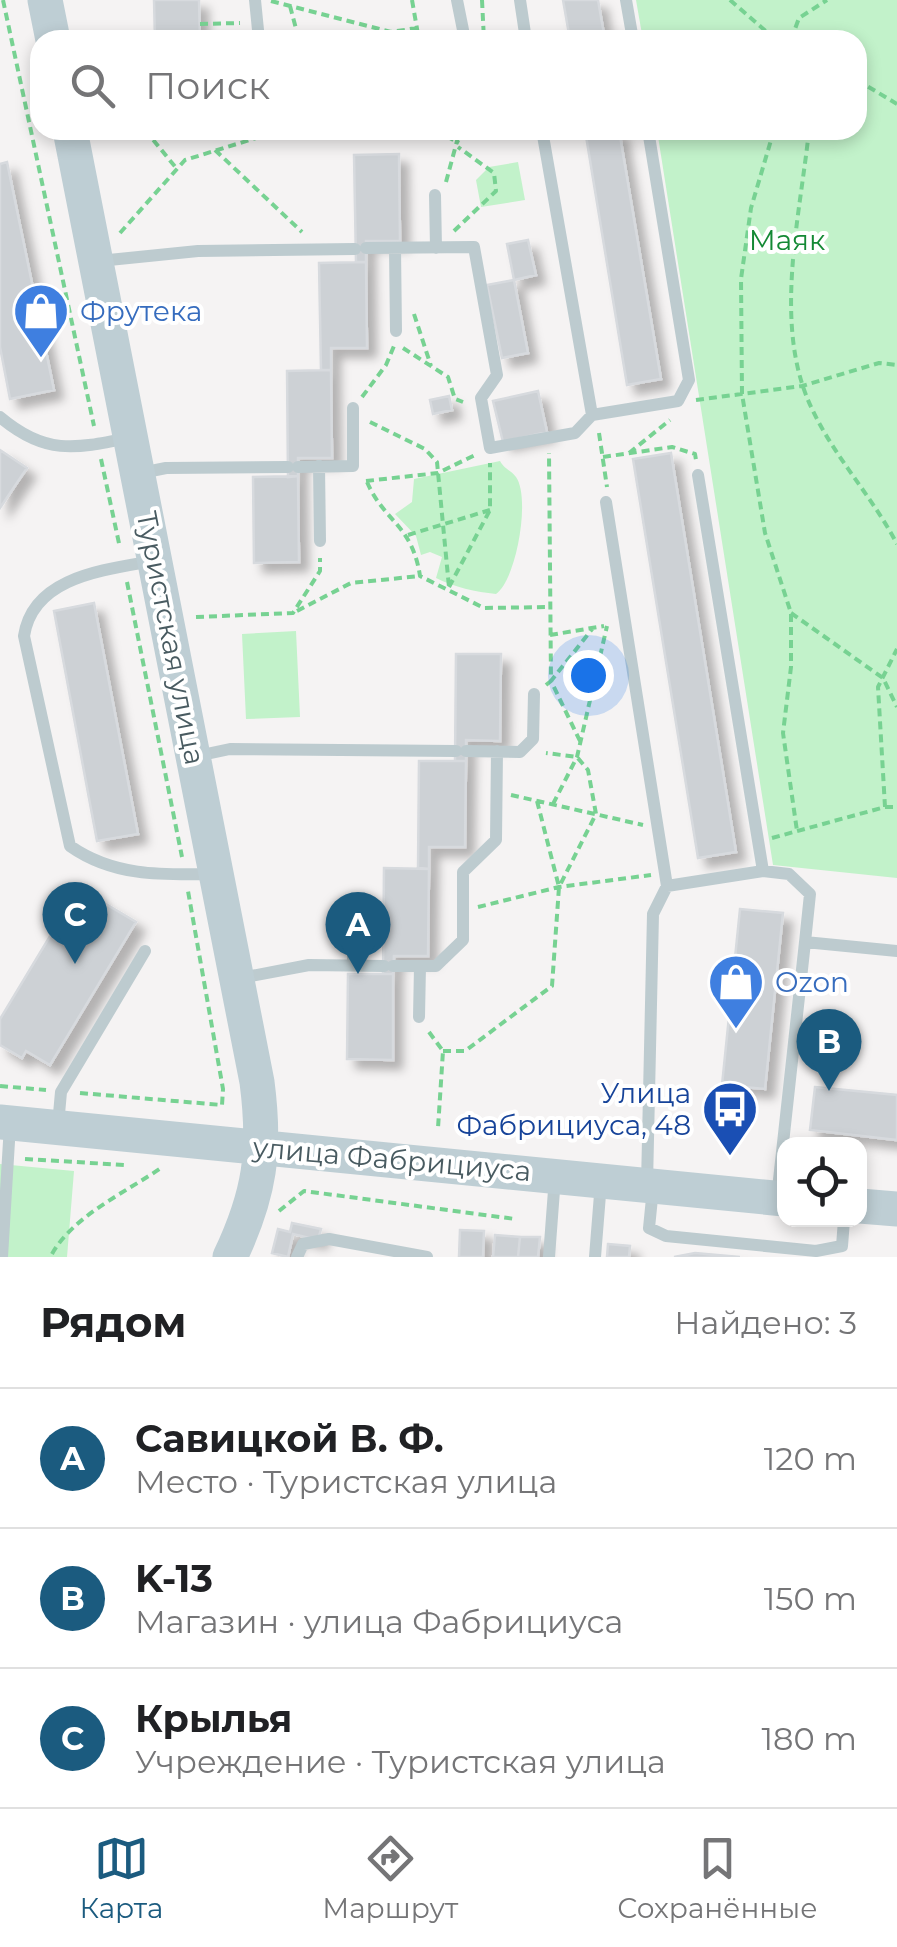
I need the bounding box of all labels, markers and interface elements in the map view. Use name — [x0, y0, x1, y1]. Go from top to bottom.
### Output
search box — [30, 30, 867, 140]
icon: search — [65, 58, 120, 113]
text: Поиск — [145, 62, 270, 109]
park label: Маяк — [749, 223, 825, 257]
shop icon: Фрутека — [11, 281, 71, 360]
place label: Фрутека — [80, 294, 202, 328]
street label: Туристская улица — [130, 508, 212, 768]
your location — [563, 650, 614, 701]
pin: C — [42, 882, 108, 964]
pin: A — [326, 892, 390, 974]
shop icon: Ozon — [706, 952, 766, 1031]
place label: Ozon — [775, 965, 849, 999]
pin: B — [796, 1008, 862, 1091]
place label: Улица Фабрициуса, 48 — [456, 1076, 691, 1142]
bus stop icon: Улица Фабрициуса, 48 — [700, 1079, 760, 1158]
street label: улица Фабрициуса — [250, 1130, 533, 1188]
map controls — [777, 1137, 867, 1227]
button: locate — [777, 1137, 867, 1227]
text: Рядом — [40, 1296, 187, 1348]
text: Найдено: 3 — [674, 1303, 857, 1342]
text: Савицкой В. Ф. — [135, 1415, 444, 1462]
text: A — [60, 1439, 85, 1478]
text: 120 m — [764, 1439, 857, 1478]
text: Место · Туристская улица — [135, 1462, 557, 1501]
text: K-13 — [135, 1555, 213, 1602]
text: B — [60, 1579, 85, 1618]
text: 150 m — [764, 1579, 857, 1618]
text: Магазин · улица Фабрициуса — [135, 1602, 623, 1641]
text: Крылья — [135, 1695, 292, 1742]
text: C — [61, 1719, 84, 1758]
text: 180 m — [762, 1719, 857, 1758]
text: Учреждение · Туристская улица — [135, 1742, 666, 1781]
tab: Карта — [79, 1831, 163, 1925]
tab: Маршрут — [322, 1831, 458, 1925]
tab: Сохранённые — [617, 1831, 818, 1925]

